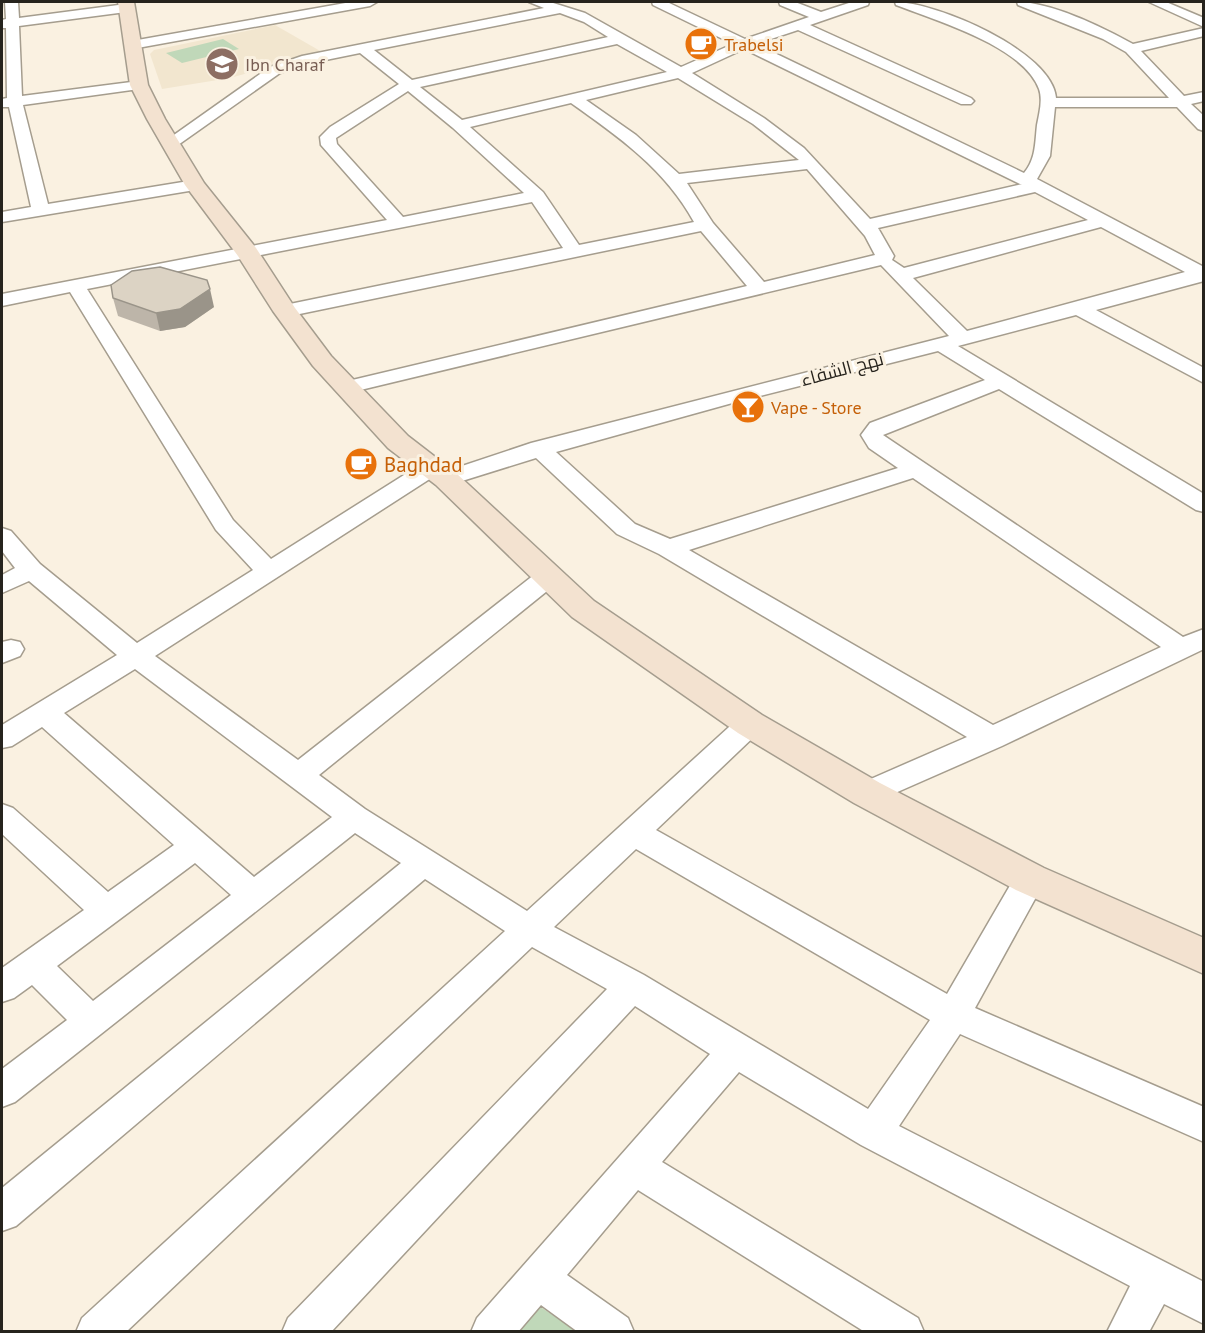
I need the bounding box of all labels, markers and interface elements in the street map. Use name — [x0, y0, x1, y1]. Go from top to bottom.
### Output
cafe icon: Trabelsi — [683, 26, 719, 62]
place label: Trabelsi — [724, 33, 784, 56]
school or university icon: Ibn Charaf — [204, 46, 240, 82]
place label: Ibn Charaf — [245, 53, 326, 76]
street label: نهج الشفاء — [798, 347, 886, 392]
bar icon: Vape - Store — [730, 389, 766, 425]
place label: Vape - Store — [770, 396, 862, 419]
cafe icon: Baghdad — [343, 446, 379, 482]
place label: Baghdad — [384, 451, 462, 478]

